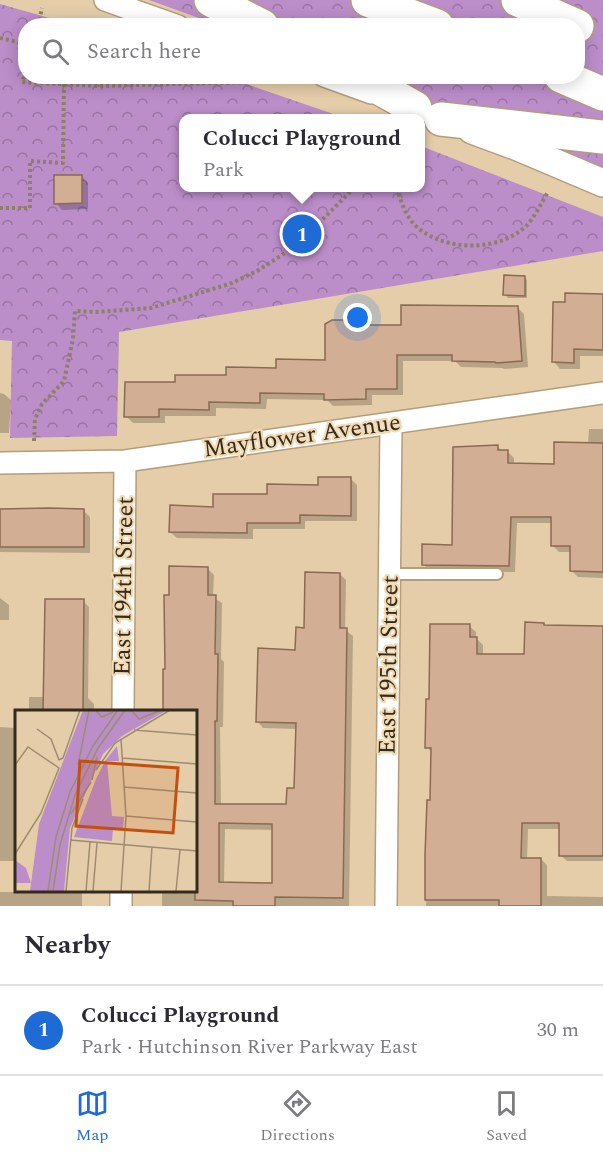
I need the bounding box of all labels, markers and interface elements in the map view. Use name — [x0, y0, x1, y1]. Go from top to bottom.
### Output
search box — [18, 18, 585, 84]
icon: search — [39, 35, 72, 68]
text: Search here — [87, 35, 201, 68]
popup — [179, 114, 425, 192]
text: Colucci Playground — [203, 122, 401, 155]
text: Park — [203, 155, 244, 185]
pin: 1 — [282, 212, 322, 256]
your location — [343, 303, 372, 332]
street label: Mayflower Avenue — [201, 404, 403, 468]
street label: East 194th Street — [104, 496, 144, 676]
street label: East 195th Street — [369, 575, 409, 755]
inset map — [15, 710, 196, 891]
text: Nearby — [24, 925, 110, 965]
text: Colucci Playground — [81, 999, 279, 1032]
text: 1 — [38, 1015, 49, 1045]
text: 30 m — [537, 1015, 579, 1045]
text: Park · Hutchinson River Parkway East — [81, 1032, 417, 1062]
tab: Map — [76, 1087, 109, 1147]
tab: Directions — [260, 1087, 335, 1147]
tab: Saved — [486, 1087, 527, 1147]

